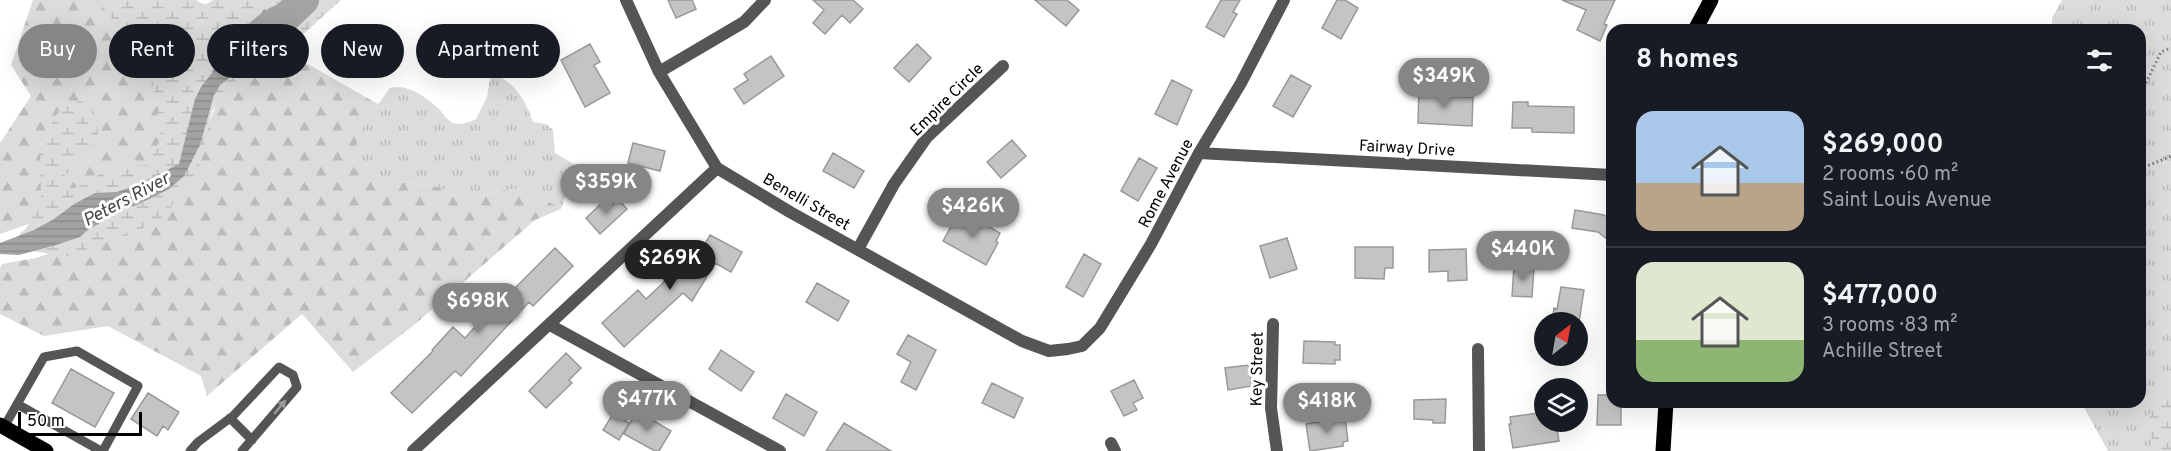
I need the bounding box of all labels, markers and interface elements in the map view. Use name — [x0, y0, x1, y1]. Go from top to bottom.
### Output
chip: Buy — [18, 24, 97, 78]
chip: Rent — [109, 24, 195, 78]
chip: Filters — [207, 24, 309, 78]
chip: New — [321, 24, 404, 78]
chip: Apartment — [416, 24, 560, 78]
text: 8 homes — [1636, 44, 1739, 77]
icon: filters — [2083, 44, 2116, 77]
pin: $349K — [1402, 58, 1486, 109]
street label: Empire Circle — [907, 60, 988, 141]
text: $349K — [1412, 64, 1476, 90]
text: $269,000 — [1822, 129, 1944, 162]
icon: home — [1684, 135, 1756, 207]
street label: Rome Avenue — [1135, 136, 1199, 232]
street label: Fairway Drive — [1358, 136, 1455, 162]
text: 2 rooms · 60 m² — [1822, 162, 1958, 188]
pin: $359K — [564, 164, 648, 215]
water label: Peters River — [79, 167, 176, 233]
text: $359K — [575, 170, 637, 196]
street label: Benelli Street — [759, 170, 853, 236]
pin: $426K — [931, 188, 1015, 239]
text: Saint Louis Avenue — [1822, 188, 1992, 214]
text: $426K — [941, 194, 1005, 220]
pin: $440K — [1481, 231, 1565, 282]
text: $440K — [1490, 237, 1556, 263]
pin: $269K — [628, 240, 712, 291]
text: $269K — [638, 246, 702, 272]
text: $477,000 — [1822, 280, 1938, 313]
pin: $698K — [436, 283, 520, 334]
icon: home — [1684, 286, 1756, 358]
text: $698K — [446, 289, 510, 315]
north arrow — [1534, 312, 1588, 366]
map controls — [1534, 312, 1588, 432]
text: 3 rooms · 83 m² — [1822, 313, 1957, 339]
street label: Key Street — [1247, 331, 1269, 407]
text: Achille Street — [1822, 339, 1943, 365]
button: layers — [1534, 378, 1588, 432]
pin: $477K — [605, 381, 689, 432]
pin: $418K — [1285, 383, 1369, 434]
text: $477K — [617, 387, 677, 413]
text: $418K — [1297, 389, 1357, 415]
one-way arrow — [274, 399, 287, 415]
scale bar — [18, 409, 142, 436]
text: 50 m — [27, 412, 65, 432]

